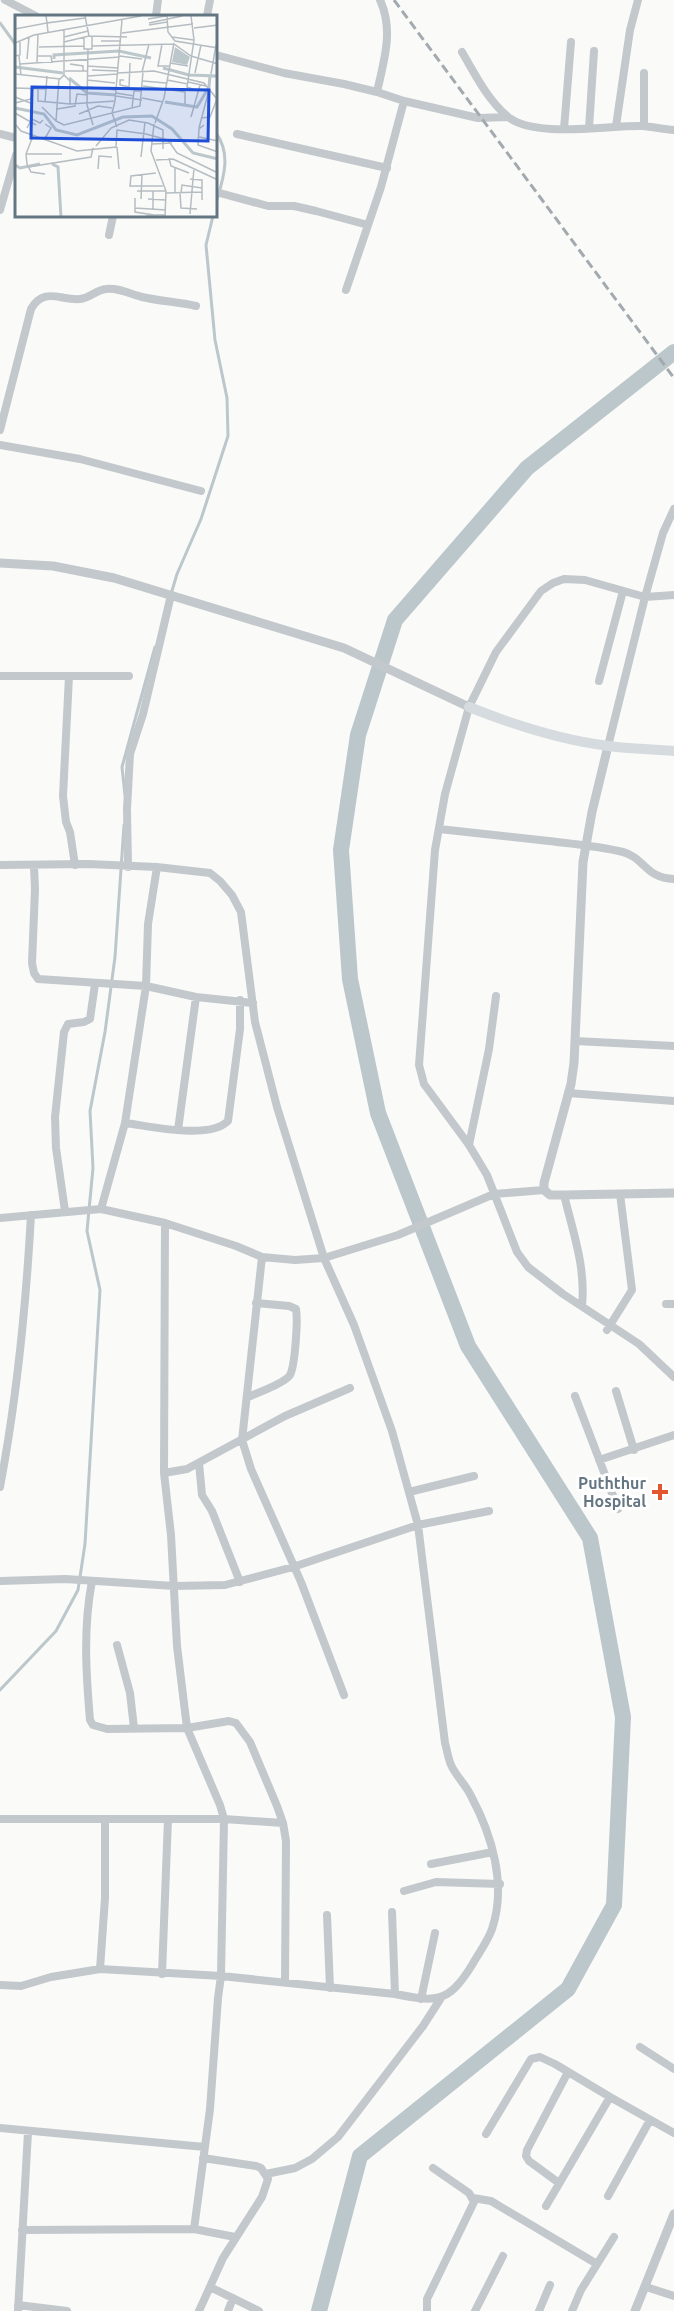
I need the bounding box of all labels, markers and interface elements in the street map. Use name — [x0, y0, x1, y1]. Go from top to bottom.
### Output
inset map — [15, 15, 218, 218]
place label: Puththur Hospital — [578, 1474, 646, 1510]
marker: Puththur Hospital — [651, 1483, 669, 1501]

